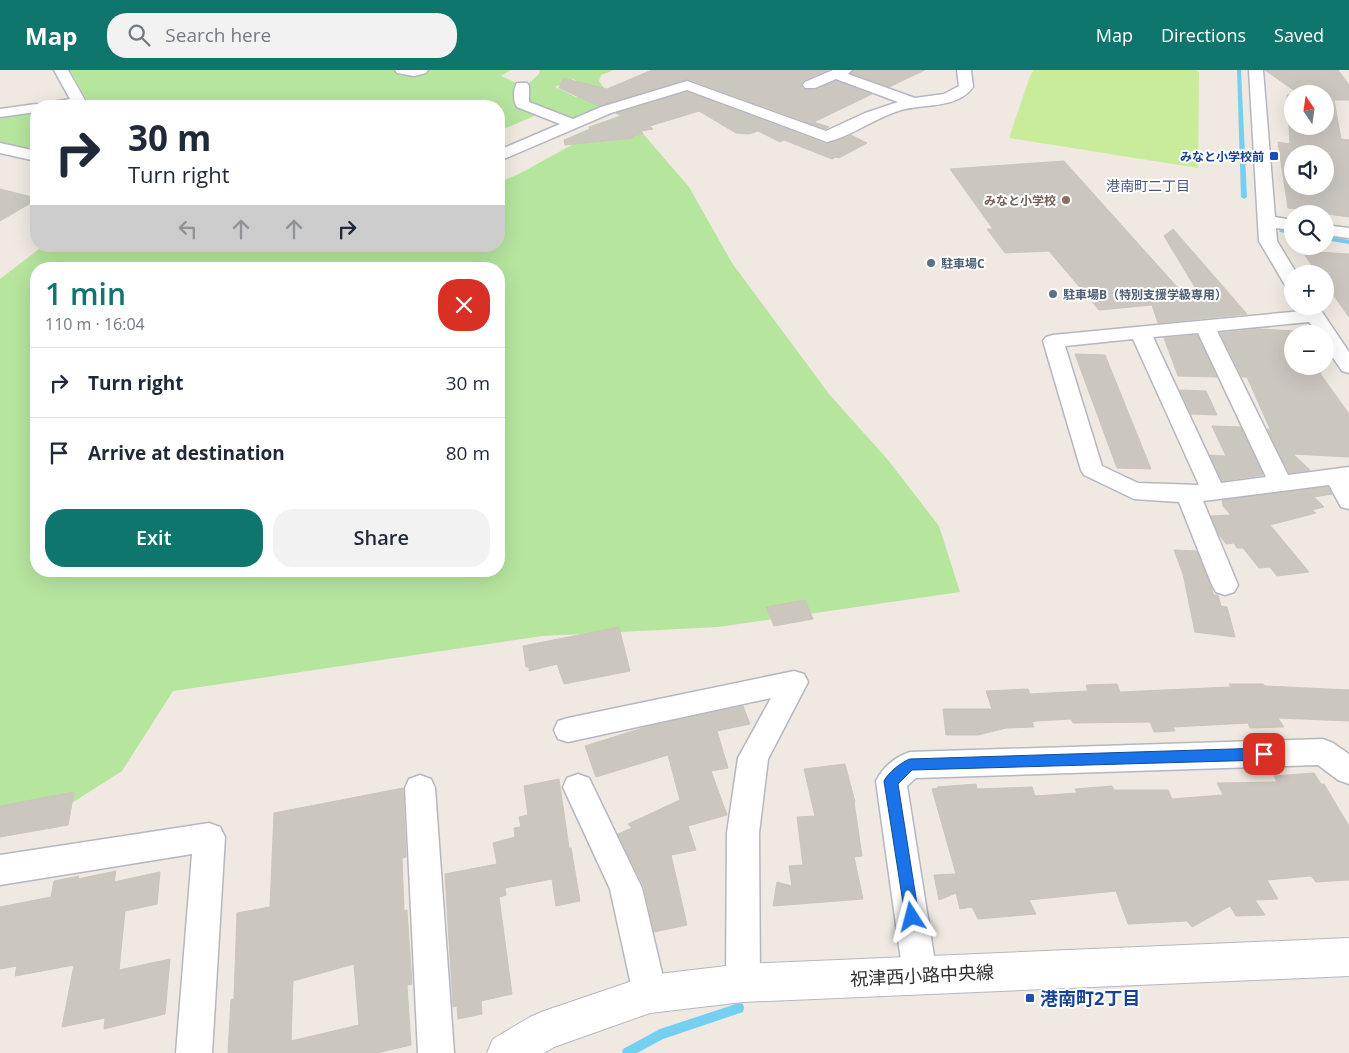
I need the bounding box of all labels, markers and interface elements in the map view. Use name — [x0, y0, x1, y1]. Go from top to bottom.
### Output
search box — [107, 13, 457, 58]
text: Map — [25, 19, 77, 52]
icon: search — [125, 21, 153, 49]
text: Search here — [165, 22, 271, 48]
text: Map — [1096, 23, 1133, 47]
text: Directions — [1161, 23, 1246, 47]
text: Saved — [1274, 23, 1324, 47]
north arrow — [1284, 85, 1334, 135]
map controls — [1284, 85, 1334, 375]
text: 30 m — [128, 114, 211, 161]
icon: right — [45, 120, 110, 185]
button: sound — [1284, 145, 1334, 195]
place label: みなと小学校前 — [1180, 148, 1264, 165]
marker: みなと小学校前 — [1268, 150, 1280, 162]
text: Turn right — [128, 159, 230, 189]
district label: 港南町二丁目 — [1106, 176, 1190, 195]
place label: みなと小学校 — [984, 192, 1056, 209]
marker: みなと小学校 — [1060, 194, 1072, 206]
button: search — [1284, 205, 1334, 255]
icon: left — [174, 215, 202, 243]
icon: ahead — [227, 215, 255, 243]
icon: ahead — [280, 215, 308, 243]
icon: right — [333, 215, 361, 243]
place label: 駐車場C — [941, 255, 985, 272]
marker: 駐車場C — [925, 257, 937, 269]
button: + — [1284, 265, 1334, 315]
text: 1 min — [45, 273, 126, 314]
button: close — [438, 279, 490, 331]
place label: 駐車場B（特別支援学級専用） — [1063, 286, 1227, 303]
marker: 駐車場B（特別支援学級専用） — [1047, 288, 1059, 300]
text: 110 m · 16:04 — [45, 313, 145, 335]
button: − — [1284, 325, 1334, 375]
icon: right — [45, 369, 73, 397]
text: Turn right — [88, 370, 183, 396]
text: 30 m — [446, 370, 490, 396]
icon: arrive — [45, 439, 73, 467]
text: Arrive at destination — [88, 440, 285, 466]
text: 80 m — [446, 440, 490, 466]
button: Exit — [45, 509, 263, 567]
button: Share — [273, 509, 490, 567]
pin — [1243, 733, 1285, 775]
icon: arrive — [1250, 740, 1278, 768]
position arrow — [885, 890, 937, 942]
street label: 祝津西小路中央線 — [849, 959, 995, 991]
place label: 港南町2丁目 — [1040, 986, 1140, 1010]
marker: 港南町2丁目 — [1024, 992, 1036, 1004]

